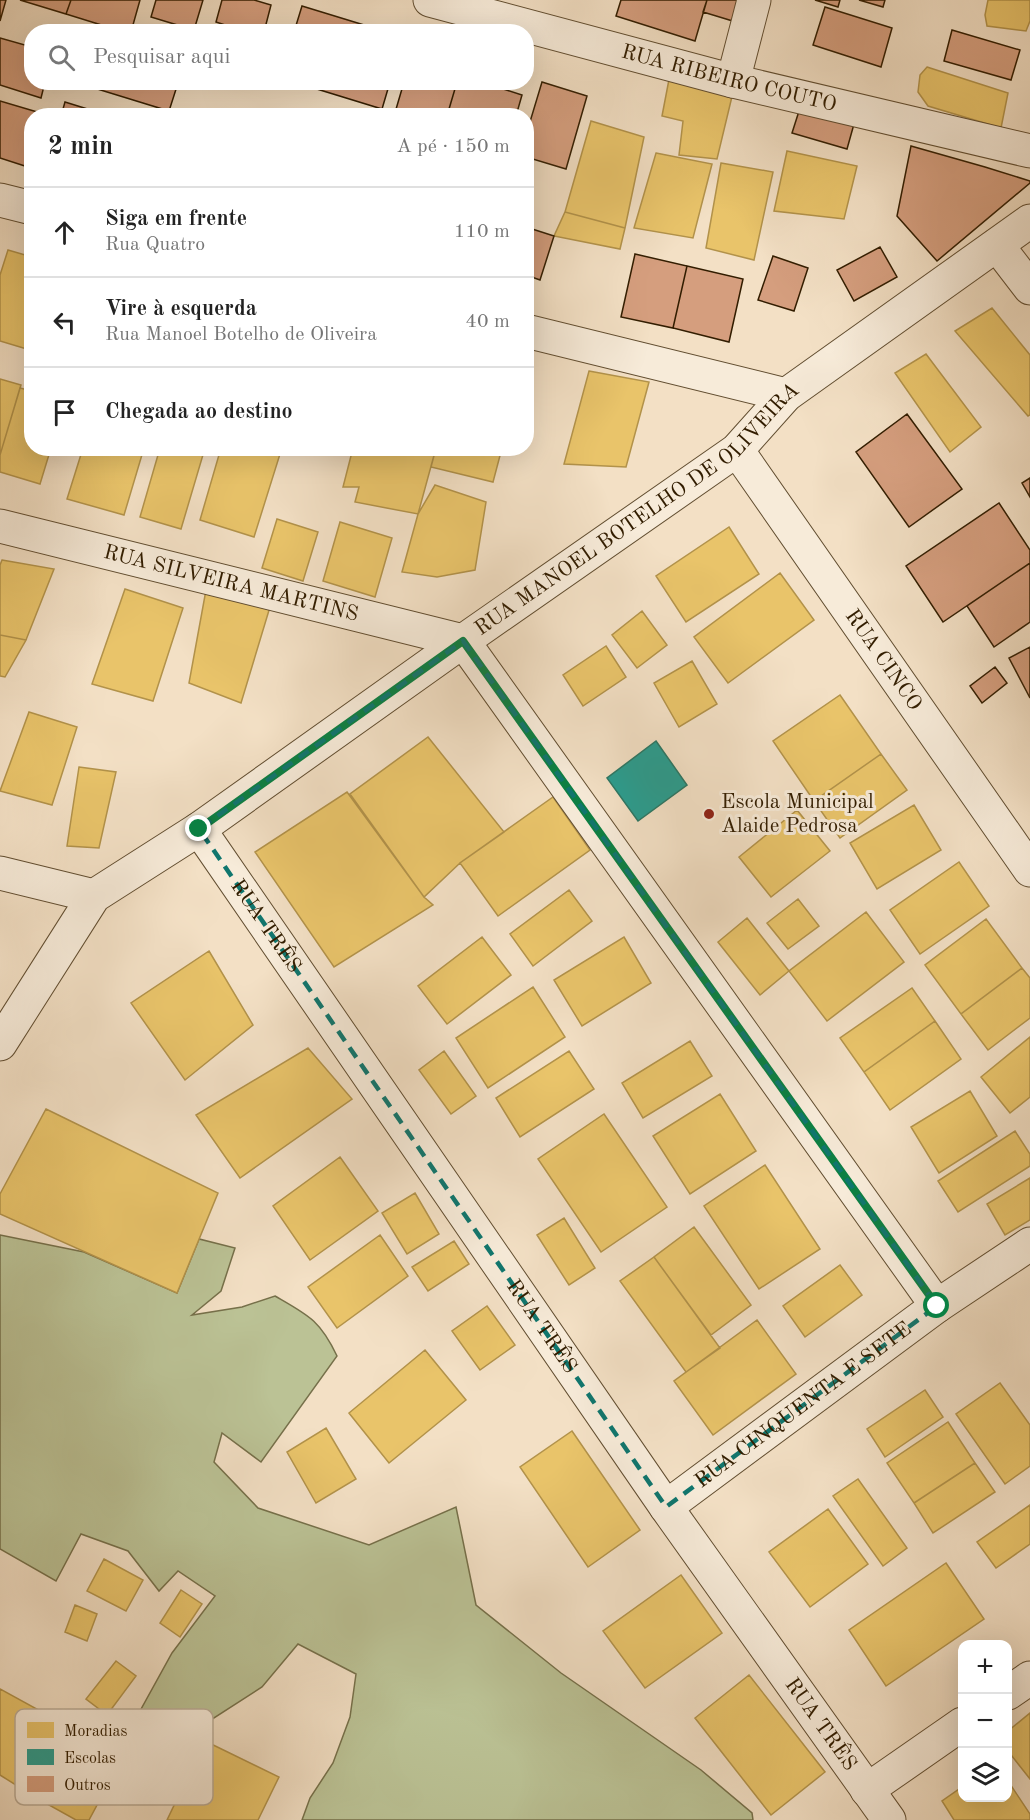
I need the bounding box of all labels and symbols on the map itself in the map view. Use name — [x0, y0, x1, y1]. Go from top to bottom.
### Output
street label: RUA RIBEIRO COUTO — [619, 41, 839, 116]
street label: RUA MANOEL BOTELHO DE OLIVEIRA — [471, 379, 803, 640]
street label: RUA SILVEIRA MARTINS — [101, 542, 361, 625]
street label: RUA CINCO — [841, 606, 926, 714]
place label: Escola Municipal Alaide Pedrosa — [721, 792, 874, 837]
marker: Escola Municipal Alaide Pedrosa — [702, 807, 716, 821]
route end — [185, 815, 211, 841]
street label: RUA TRÊS — [227, 876, 305, 977]
street label: RUA TRÊS — [502, 1276, 581, 1377]
route start — [923, 1292, 949, 1318]
street label: RUA CINQUENTA E SETE — [691, 1318, 915, 1492]
street label: RUA TRÊS — [781, 1674, 861, 1774]
legend — [15, 1709, 213, 1805]
text: Moradias — [64, 1724, 127, 1740]
text: Escolas — [64, 1751, 116, 1767]
text: Outros — [64, 1778, 111, 1794]

